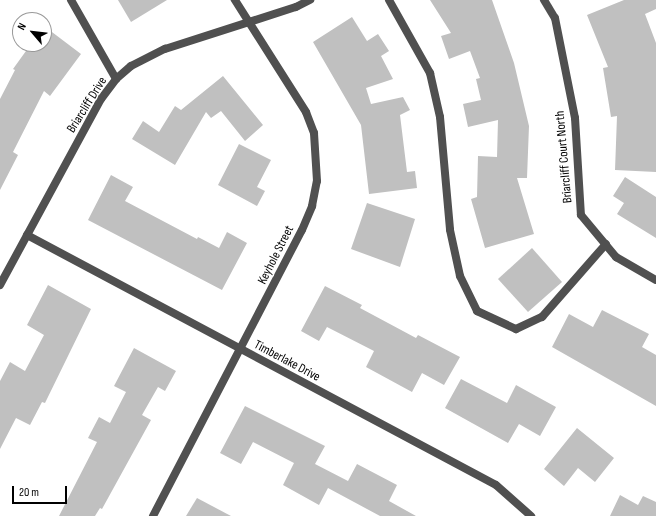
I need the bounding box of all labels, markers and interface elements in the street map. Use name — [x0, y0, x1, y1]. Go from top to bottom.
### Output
north arrow — [12, 12, 52, 52]
text: N — [15, 21, 29, 32]
street label: Briarcliff Drive — [64, 74, 110, 136]
street label: Briarcliff Court North — [552, 110, 576, 204]
street label: Keyhole Street — [255, 223, 297, 287]
street label: Timberlake Drive — [251, 337, 323, 385]
scale bar — [14, 478, 69, 504]
text: 20 m — [19, 485, 39, 500]

